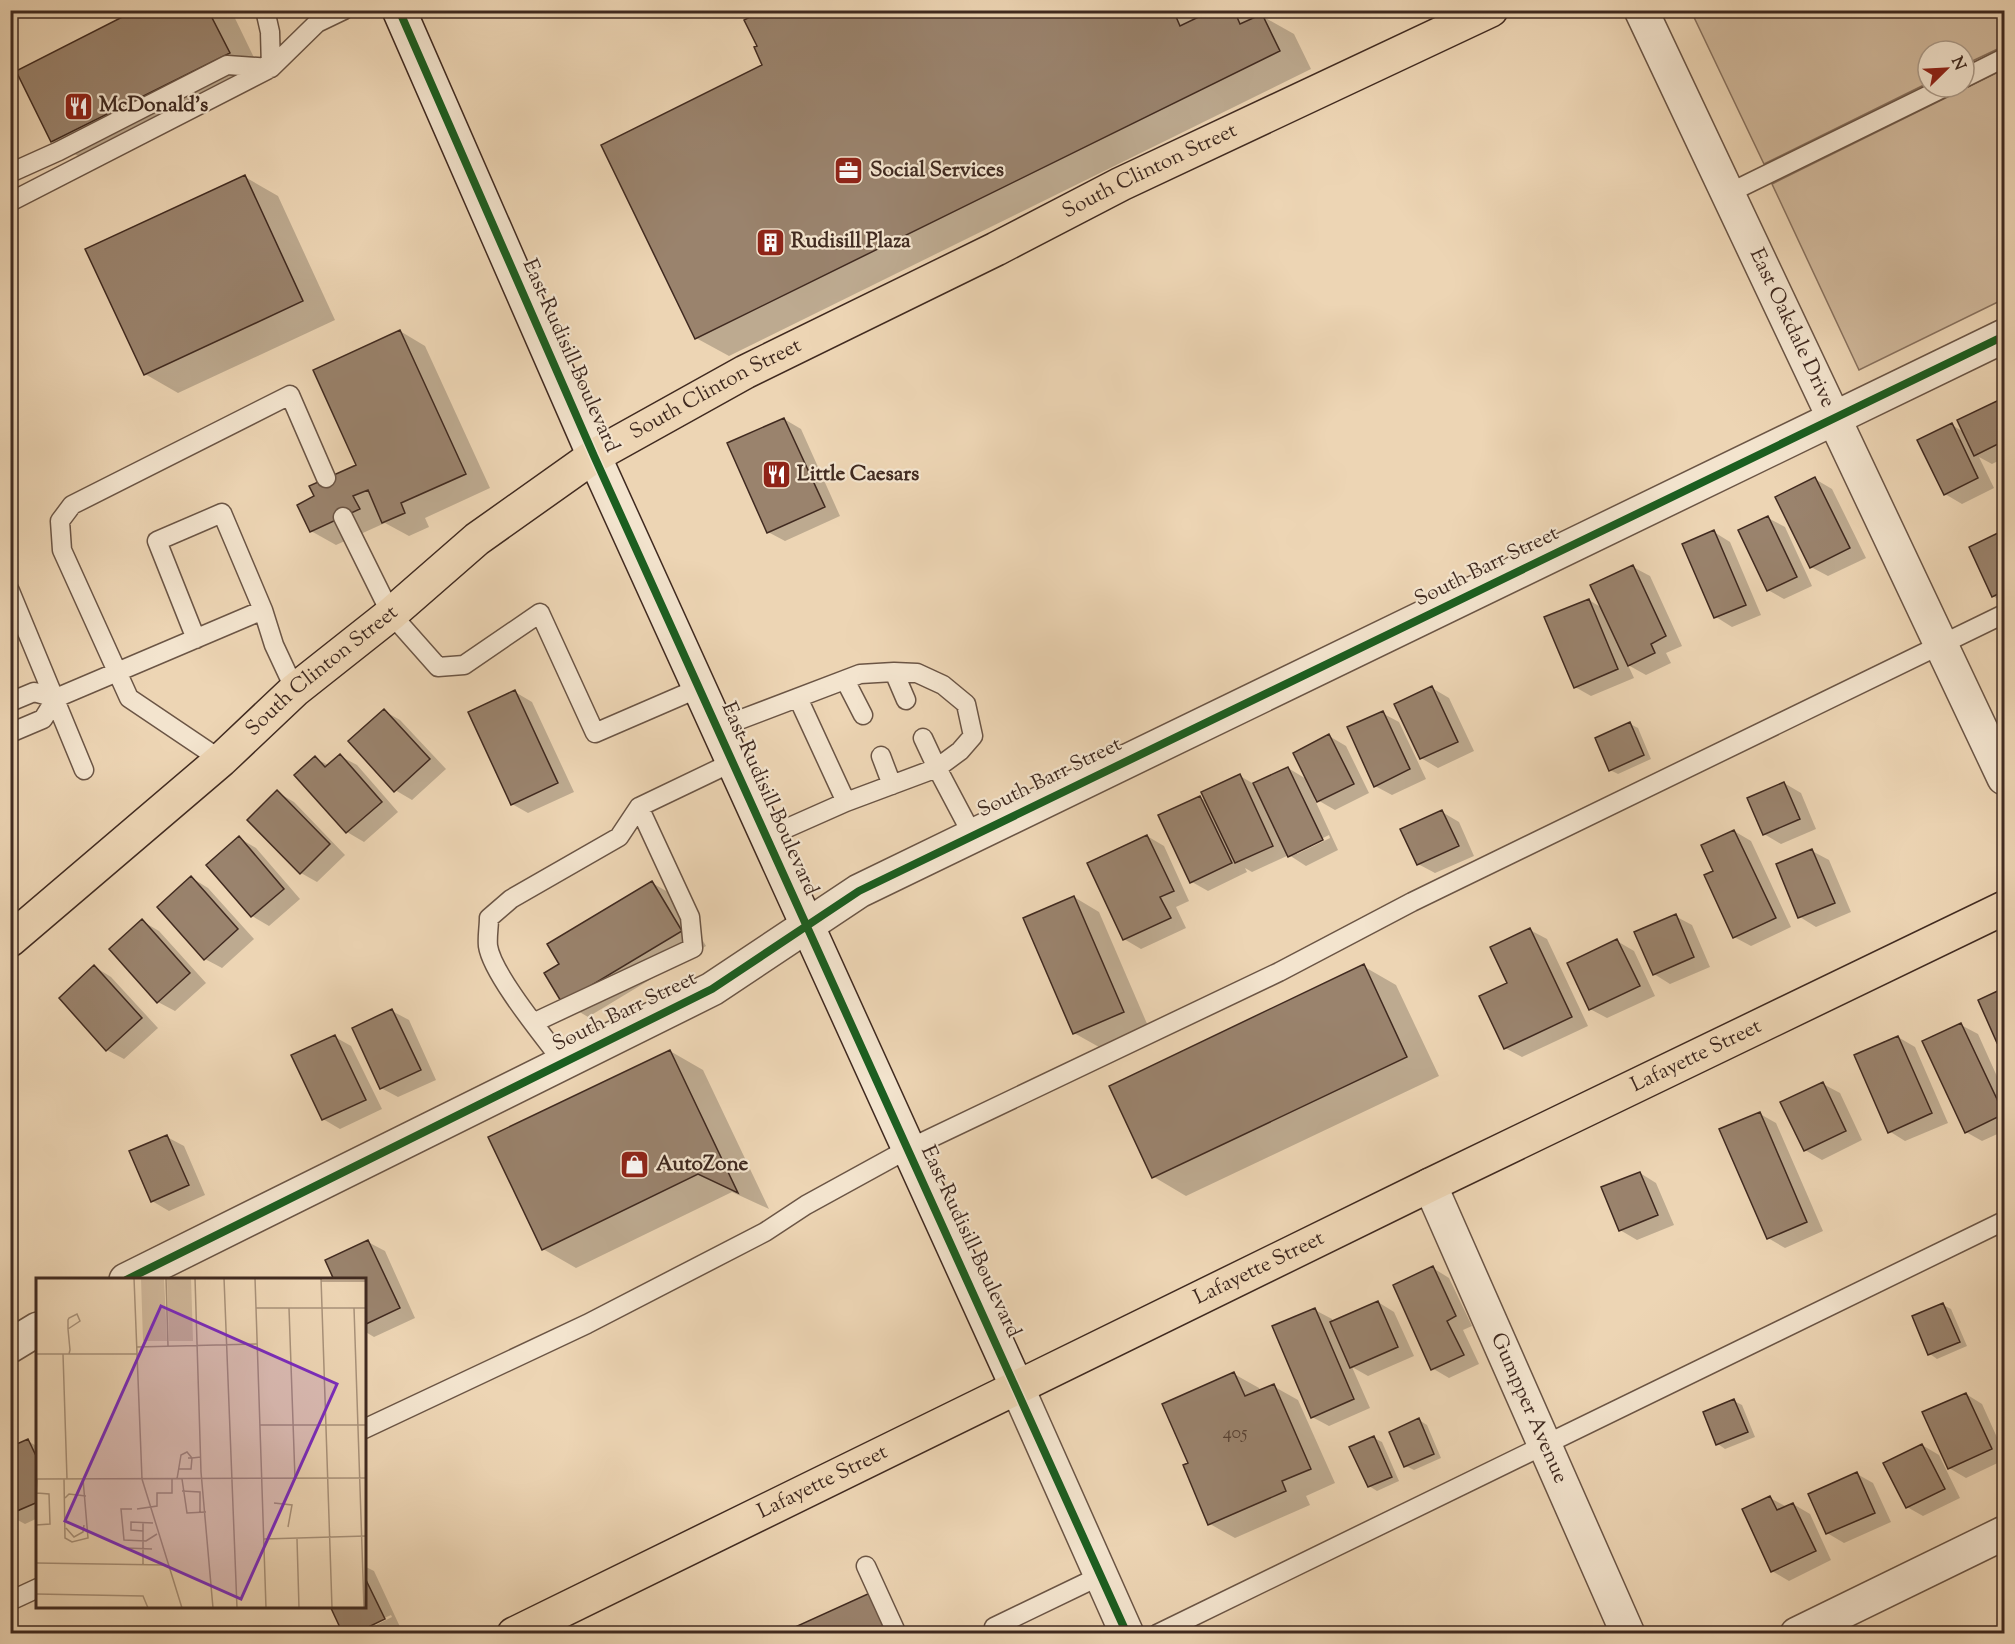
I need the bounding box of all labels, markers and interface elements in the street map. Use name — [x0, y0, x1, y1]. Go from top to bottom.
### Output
north arrow — [1916, 39, 1976, 99]
text: N — [1944, 53, 1971, 75]
restaurant icon: McDonald's — [62, 90, 94, 122]
place label: McDonald's — [99, 91, 208, 121]
street label: South Clinton Street — [1057, 116, 1242, 227]
office icon: Social Services — [833, 155, 865, 187]
place label: Social Services — [870, 156, 1004, 186]
building icon: Rudisill Plaza — [754, 226, 786, 258]
place label: Rudisill Plaza — [791, 227, 911, 257]
street label: East Oakdale Drive — [1741, 244, 1842, 413]
street label: East Rudisill Boulevard — [514, 254, 626, 458]
street label: South Clinton Street — [625, 331, 807, 448]
restaurant icon: Little Caesars — [760, 459, 792, 491]
place label: Little Caesars — [797, 460, 919, 490]
street label: South Barr Street — [1410, 519, 1564, 615]
street label: South Clinton Street — [239, 599, 405, 744]
street label: East Rudisill Boulevard — [713, 697, 825, 901]
street label: South Barr Street — [973, 730, 1127, 826]
street label: South Barr Street — [548, 964, 702, 1060]
street label: Lafayette Street — [1626, 1012, 1767, 1101]
street label: East Rudisill Boulevard — [912, 1141, 1028, 1343]
shop icon: AutoZone — [619, 1149, 651, 1181]
place label: AutoZone — [656, 1150, 749, 1180]
street label: Lafayette Street — [1189, 1224, 1329, 1313]
inset map — [36, 1278, 366, 1608]
street label: Gumpper Avenue — [1482, 1328, 1575, 1488]
house number: 405 — [1223, 1421, 1247, 1447]
street label: Lafayette Street — [753, 1438, 893, 1527]

